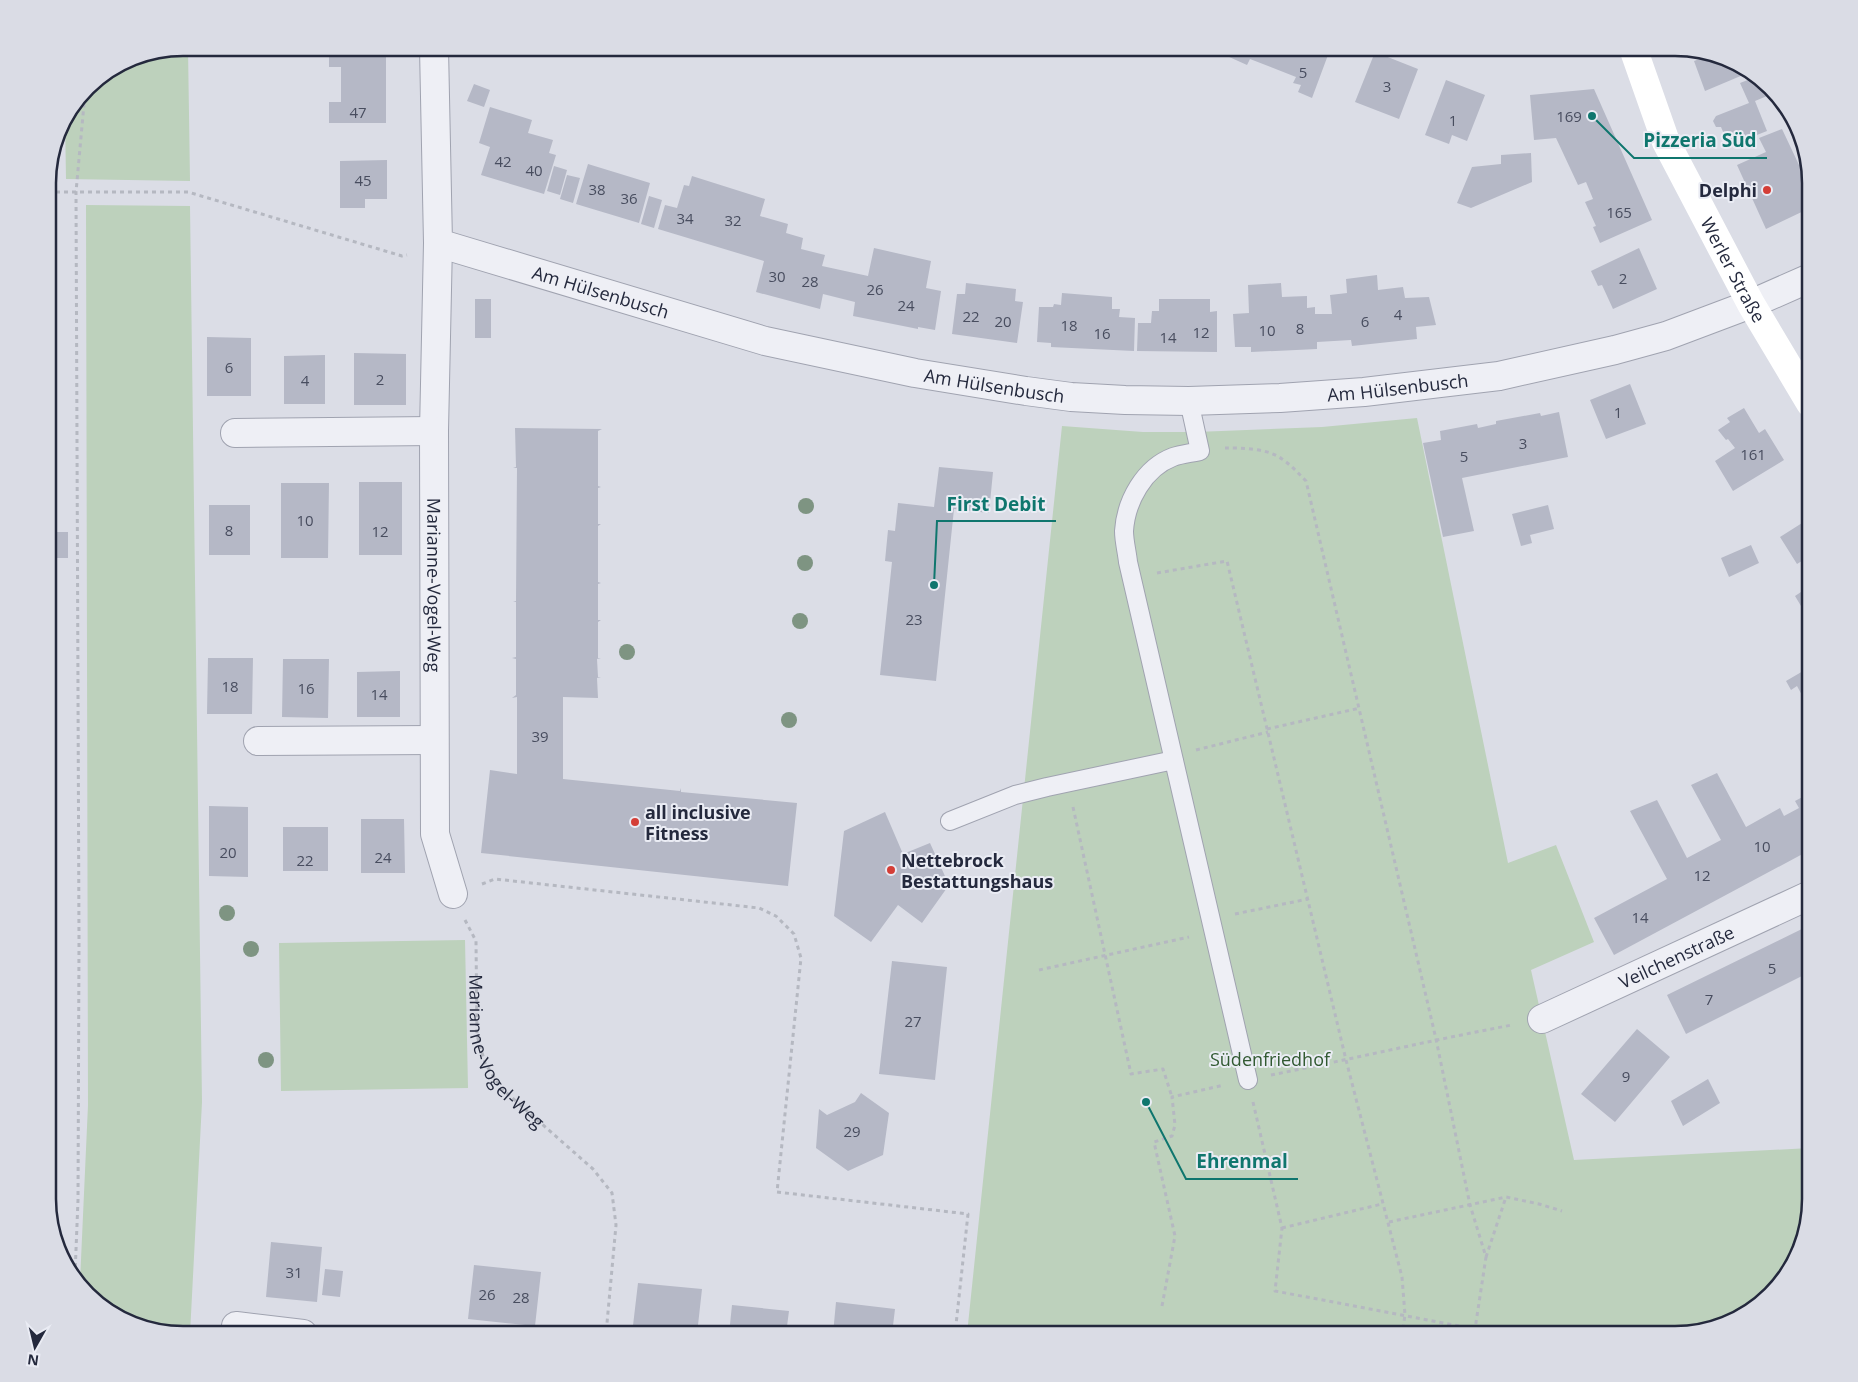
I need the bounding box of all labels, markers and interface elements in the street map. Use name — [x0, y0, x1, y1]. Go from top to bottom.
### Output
house number: 5 — [1299, 62, 1307, 82]
house number: 3 — [1383, 76, 1391, 96]
house number: 47 — [349, 102, 367, 122]
house number: 169 — [1556, 106, 1582, 126]
house number: 1 — [1449, 110, 1457, 130]
callout: Pizzeria Süd — [1634, 124, 1767, 158]
text: Pizzeria Süd — [1643, 127, 1757, 153]
house number: 42 — [494, 151, 512, 171]
house number: 40 — [525, 160, 543, 180]
house number: 45 — [354, 170, 372, 190]
place label: Delphi — [1699, 178, 1757, 202]
house number: 38 — [588, 179, 606, 199]
marker: Delphi — [1761, 184, 1773, 196]
house number: 36 — [620, 188, 638, 208]
house number: 165 — [1606, 202, 1632, 222]
house number: 34 — [676, 208, 694, 228]
house number: 32 — [724, 210, 742, 230]
street label: Werler Straße — [1696, 213, 1771, 327]
street label: Am Hülsenbusch — [530, 260, 672, 324]
house number: 30 — [768, 266, 786, 286]
house number: 2 — [1619, 268, 1627, 288]
house number: 28 — [801, 271, 819, 291]
house number: 26 — [866, 279, 884, 299]
house number: 24 — [897, 295, 915, 315]
house number: 4 — [1394, 304, 1403, 324]
house number: 22 — [962, 306, 980, 326]
house number: 20 — [994, 311, 1012, 331]
house number: 6 — [1361, 311, 1369, 331]
house number: 18 — [1060, 315, 1078, 335]
house number: 8 — [1296, 318, 1304, 338]
house number: 10 — [1258, 320, 1276, 340]
house number: 12 — [1192, 322, 1210, 342]
house number: 16 — [1093, 323, 1111, 343]
house number: 14 — [1159, 327, 1177, 347]
house number: 6 — [225, 357, 233, 377]
street label: Am Hülsenbusch — [922, 363, 1066, 408]
street label: Am Hülsenbusch — [1326, 368, 1470, 407]
house number: 2 — [376, 369, 384, 389]
house number: 4 — [301, 370, 310, 390]
house number: 1 — [1614, 402, 1622, 422]
house number: 3 — [1519, 433, 1527, 453]
house number: 161 — [1740, 444, 1766, 464]
house number: 5 — [1460, 446, 1468, 466]
callout: First Debit — [937, 487, 1056, 521]
text: First Debit — [947, 491, 1045, 517]
street label: Marianne-Vogel-Weg — [422, 498, 447, 672]
house number: 10 — [296, 510, 314, 530]
house number: 8 — [225, 520, 233, 540]
house number: 12 — [371, 521, 389, 541]
house number: 23 — [905, 609, 923, 629]
house number: 18 — [221, 676, 239, 696]
house number: 16 — [297, 678, 315, 698]
house number: 14 — [370, 684, 388, 704]
house number: 39 — [531, 726, 549, 746]
place label: all inclusive Fitness — [645, 800, 751, 845]
marker: all inclusive Fitness — [629, 816, 641, 828]
house number: 10 — [1753, 836, 1771, 856]
house number: 20 — [219, 842, 237, 862]
house number: 24 — [374, 847, 392, 867]
place label: Nettebrock Bestattungshaus — [901, 848, 1053, 893]
house number: 22 — [296, 850, 314, 870]
marker: Nettebrock Bestattungshaus — [885, 864, 897, 876]
house number: 12 — [1693, 865, 1711, 885]
house number: 14 — [1631, 907, 1649, 927]
street label: Veilchenstraße — [1615, 920, 1738, 994]
house number: 5 — [1768, 958, 1776, 978]
street label: Marianne-Vogel-Weg — [464, 974, 550, 1133]
house number: 7 — [1705, 989, 1713, 1009]
house number: 27 — [904, 1011, 922, 1031]
park label: Südenfriedhof — [1210, 1047, 1331, 1071]
house number: 9 — [1622, 1066, 1630, 1086]
house number: 29 — [843, 1121, 861, 1141]
callout: Ehrenmal — [1186, 1145, 1298, 1179]
text: Ehrenmal — [1196, 1148, 1288, 1174]
house number: 31 — [285, 1262, 303, 1282]
house number: 26 — [478, 1284, 496, 1304]
house number: 28 — [512, 1287, 530, 1307]
north arrow — [10, 1322, 60, 1372]
text: N — [26, 1350, 40, 1371]

